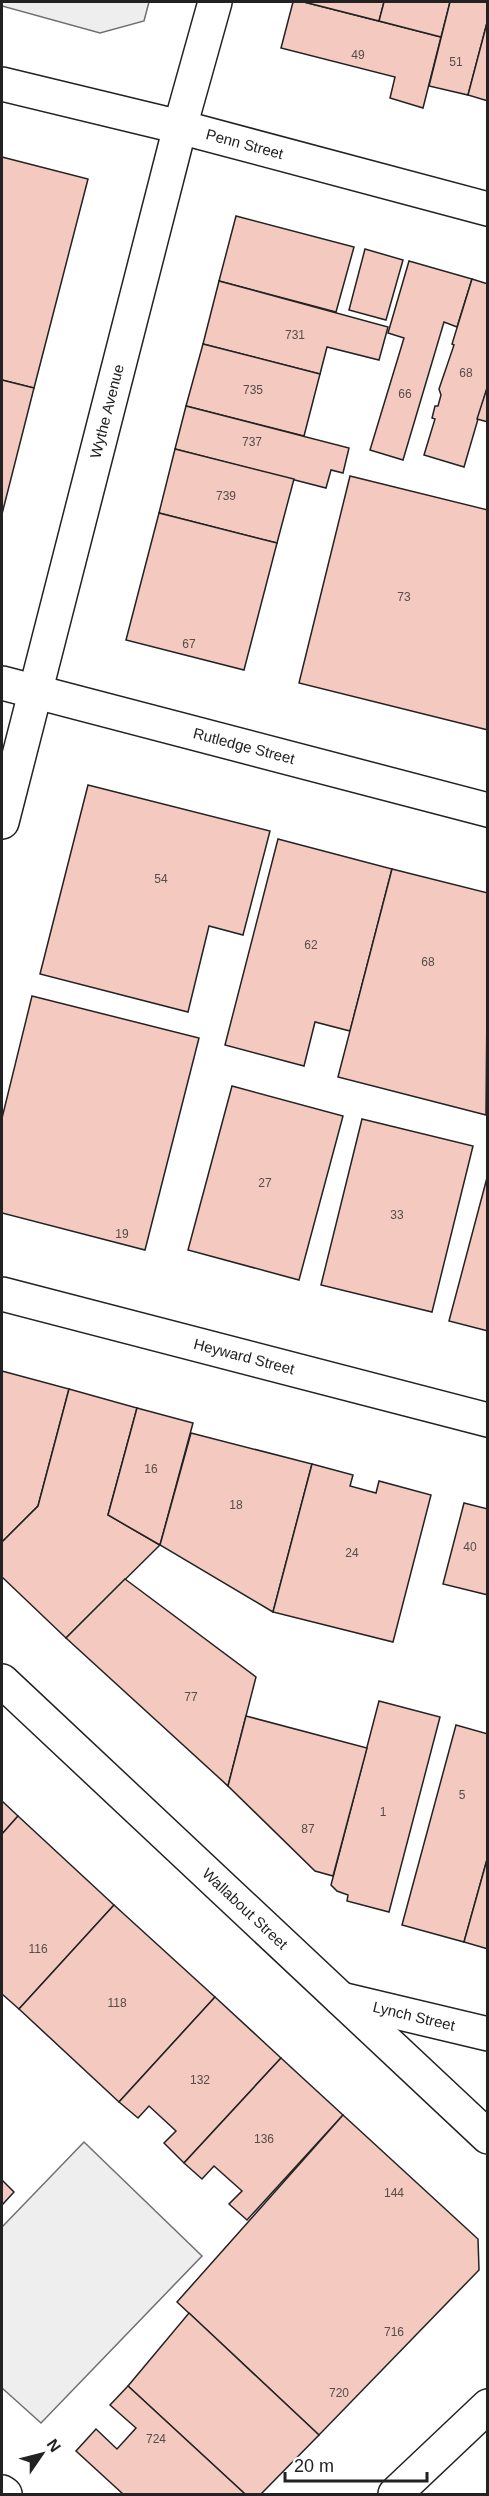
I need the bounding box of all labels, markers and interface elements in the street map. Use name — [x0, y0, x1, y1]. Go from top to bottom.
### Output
house number: 49 — [351, 48, 365, 62]
house number: 51 — [449, 55, 463, 69]
street label: Penn Street — [204, 125, 286, 162]
house number: 731 — [285, 328, 305, 342]
street label: Wythe Avenue — [87, 362, 127, 460]
house number: 68 — [459, 366, 473, 380]
house number: 735 — [243, 383, 263, 397]
house number: 66 — [398, 387, 412, 401]
house number: 737 — [242, 435, 262, 449]
house number: 739 — [216, 489, 236, 503]
house number: 73 — [397, 590, 411, 604]
house number: 67 — [182, 637, 196, 651]
street label: Rutledge Street — [191, 724, 297, 767]
house number: 54 — [154, 872, 168, 886]
house number: 62 — [304, 938, 318, 952]
house number: 68 — [421, 955, 435, 969]
house number: 27 — [258, 1176, 272, 1190]
house number: 33 — [390, 1208, 404, 1222]
house number: 19 — [115, 1227, 129, 1241]
street label: Heyward Street — [192, 1335, 297, 1378]
house number: 16 — [144, 1462, 158, 1476]
house number: 18 — [229, 1498, 243, 1512]
house number: 40 — [463, 1540, 477, 1554]
house number: 24 — [345, 1546, 359, 1560]
house number: 77 — [184, 1690, 198, 1704]
house number: 5 — [459, 1788, 466, 1802]
house number: 1 — [380, 1805, 387, 1819]
house number: 87 — [301, 1822, 315, 1836]
street label: Wallabout Street — [199, 1865, 292, 1953]
house number: 116 — [28, 1942, 48, 1956]
house number: 118 — [107, 1996, 127, 2010]
street label: Lynch Street — [371, 1998, 458, 2034]
house number: 132 — [190, 2073, 210, 2087]
house number: 136 — [254, 2132, 274, 2146]
house number: 144 — [384, 2186, 404, 2200]
house number: 716 — [384, 2325, 404, 2339]
house number: 720 — [329, 2386, 349, 2400]
north arrow — [12, 2424, 72, 2484]
house number: 724 — [146, 2432, 166, 2446]
text: N — [44, 2436, 64, 2455]
scale bar — [285, 2445, 428, 2483]
text: 20 m — [294, 2456, 334, 2476]

